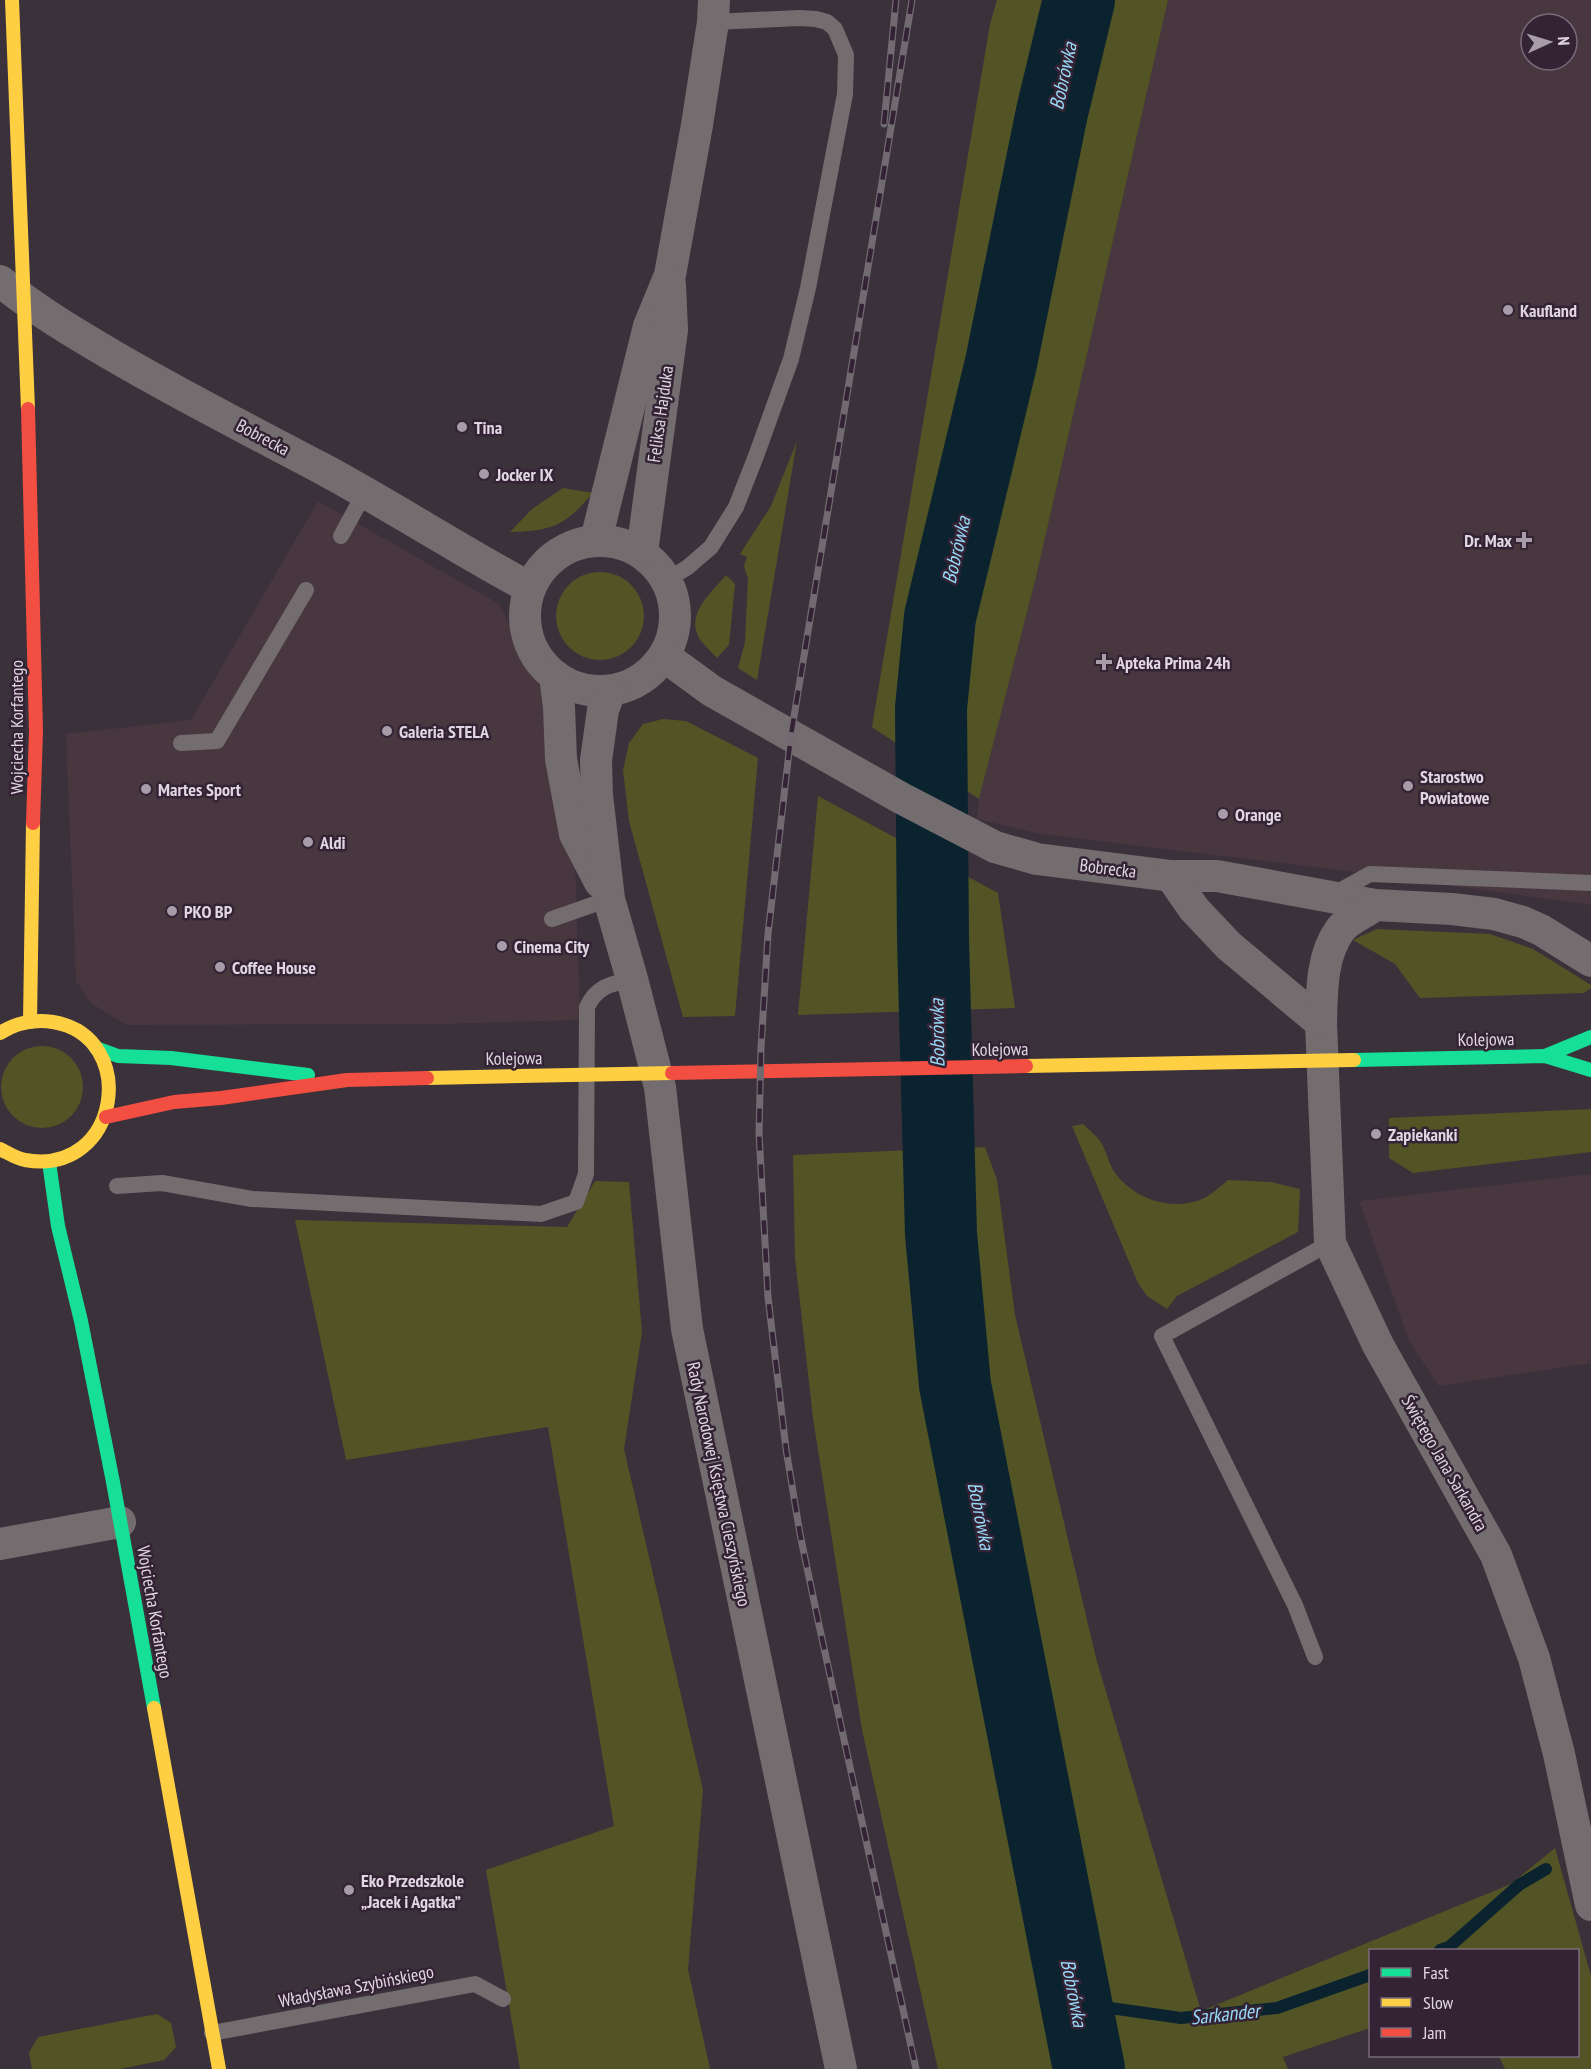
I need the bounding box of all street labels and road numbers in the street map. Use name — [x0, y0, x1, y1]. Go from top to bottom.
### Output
street label: Feliksa Hajduka — [642, 364, 678, 464]
street label: Bobrecka — [232, 413, 294, 461]
street label: Wojciecha Korfantego — [5, 660, 28, 794]
street label: Bobrecka — [1078, 853, 1138, 883]
street label: Kolejowa — [1457, 1027, 1515, 1051]
street label: Kolejowa — [971, 1037, 1029, 1061]
street label: Kolejowa — [485, 1046, 543, 1070]
street label: Rady Narodowej Księstwa Cieszyńskiego — [682, 1360, 756, 1609]
street label: Świętego Jana Sarkandra — [1397, 1391, 1493, 1535]
street label: Wojciecha Korfantego — [132, 1544, 178, 1680]
street label: Władysława Szybińskiego — [277, 1960, 436, 2012]

